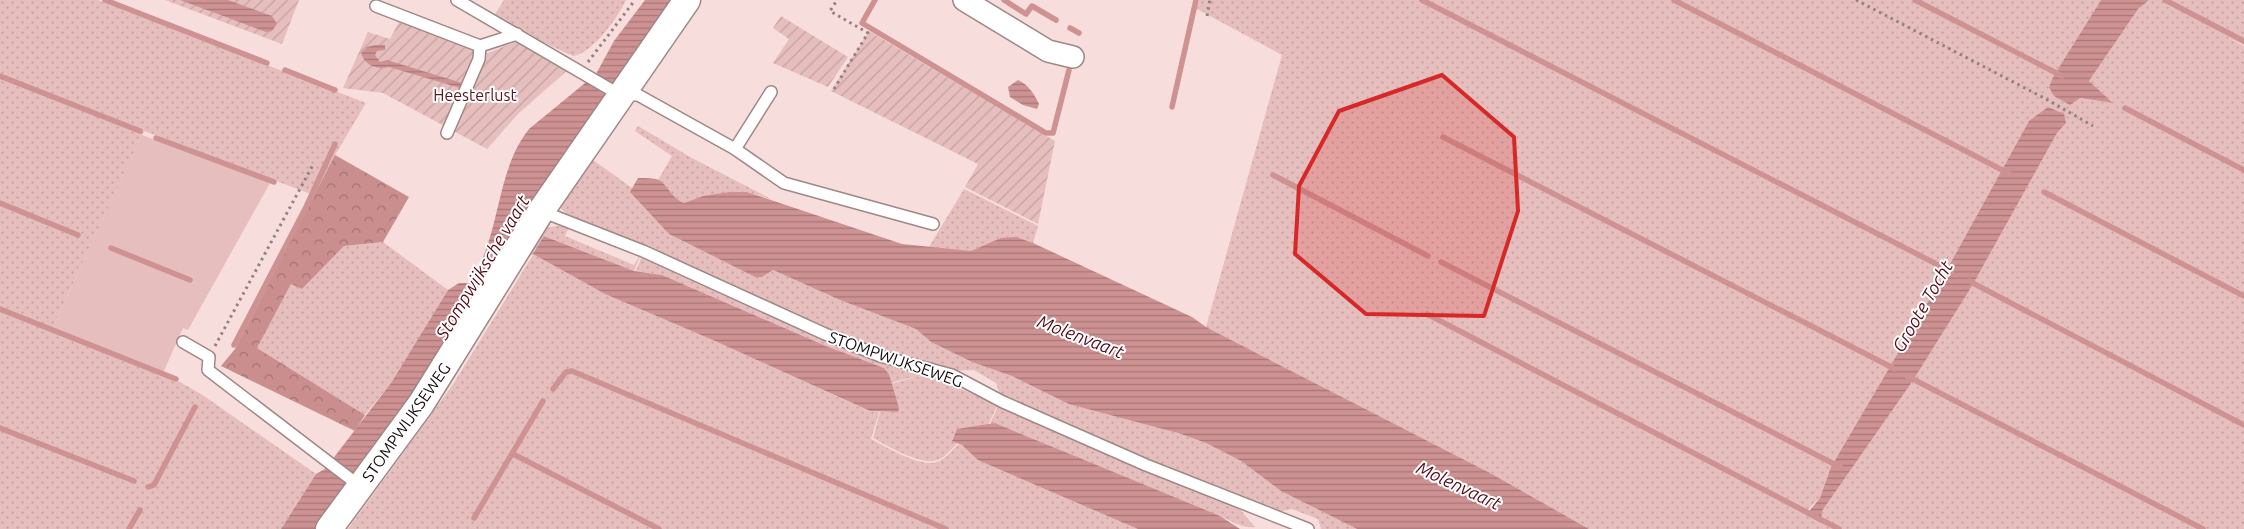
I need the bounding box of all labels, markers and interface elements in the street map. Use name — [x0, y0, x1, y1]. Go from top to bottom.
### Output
park label: Heesterlust — [433, 86, 517, 104]
water label: Stompwijksche vaart — [431, 191, 533, 343]
water label: Groote Tocht — [1888, 256, 1957, 355]
water label: Molenvaart — [1035, 310, 1128, 362]
street label: STOMPWIJKSEWEG — [826, 328, 966, 390]
street label: STOMPWIJKSEWEG — [358, 359, 454, 485]
water label: Molenvaart — [1414, 457, 1505, 514]

